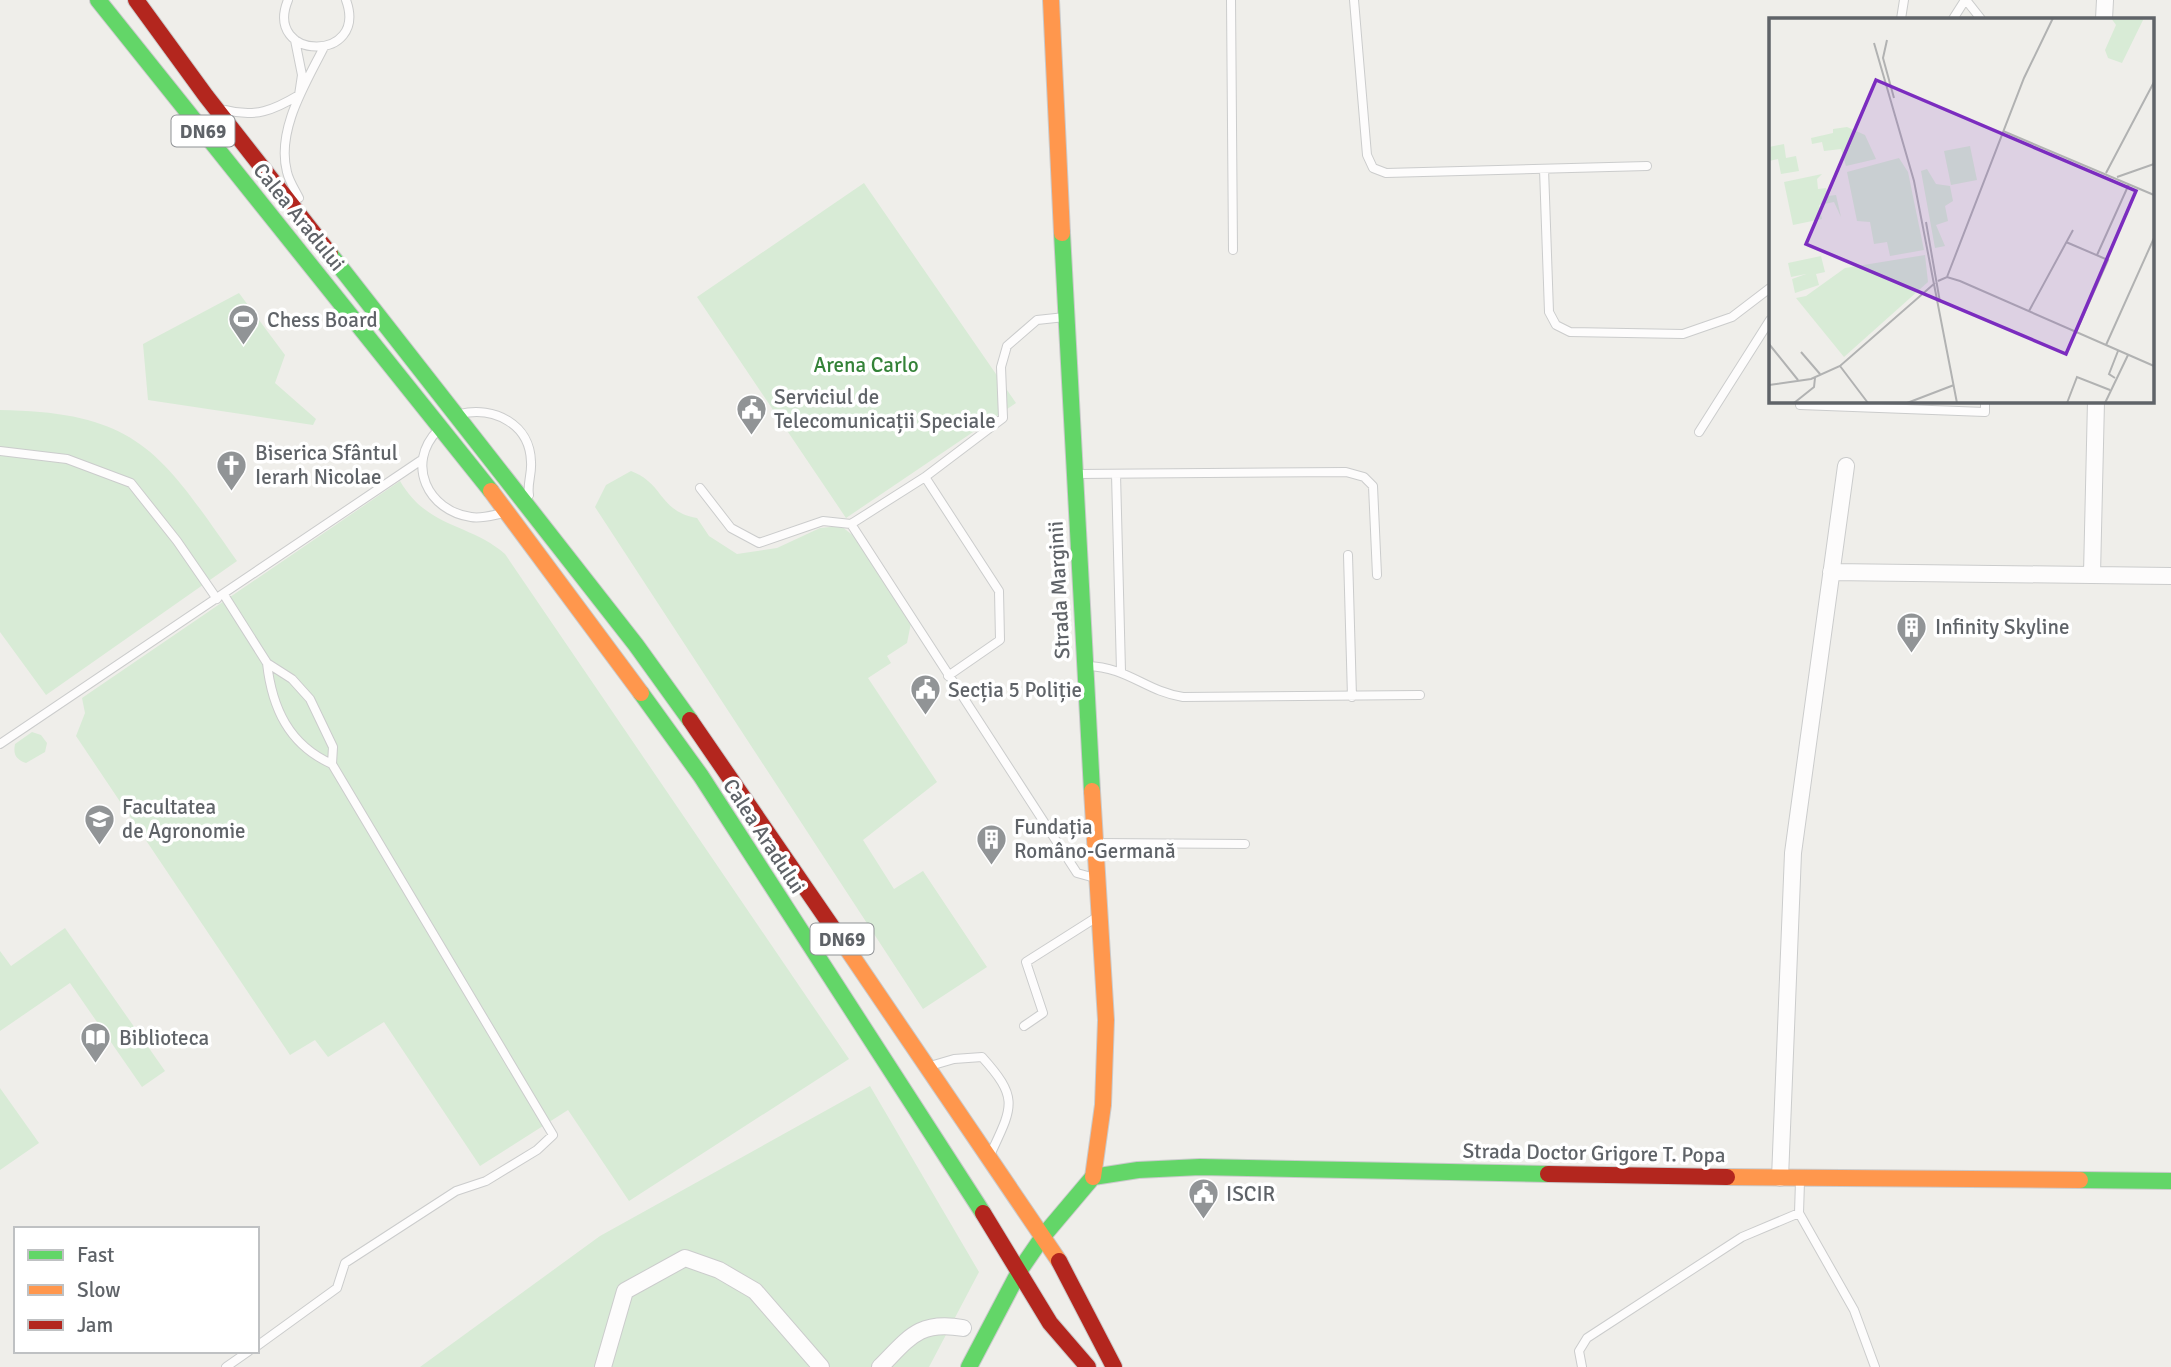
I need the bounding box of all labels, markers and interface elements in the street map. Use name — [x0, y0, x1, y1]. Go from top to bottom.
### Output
inset map — [1769, 18, 2154, 402]
road number: DN69 — [172, 116, 234, 146]
street label: Calea Aradului — [248, 158, 350, 276]
sports icon: Chess Board — [227, 303, 261, 347]
place label: Chess Board — [267, 307, 378, 333]
park label: Arena Carlo — [813, 352, 919, 378]
place label: Serviciul de Telecomunicații Speciale — [774, 384, 996, 434]
public building icon: Serviciul de Telecomunicații Speciale — [734, 392, 768, 436]
place label: Biserica Sfântul Ierarh Nicolae — [255, 440, 398, 490]
church icon: Biserica Sfântul Ierarh Nicolae — [215, 448, 249, 492]
street label: Strada Marginii — [1042, 520, 1076, 660]
building icon: Infinity Skyline — [1895, 610, 1929, 654]
place label: Infinity Skyline — [1935, 614, 2069, 640]
public building icon: Secția 5 Poliție — [908, 673, 942, 717]
place label: Secția 5 Poliție — [948, 677, 1082, 703]
street label: Calea Aradului — [717, 774, 811, 898]
place label: Facultatea de Agronomie — [122, 794, 246, 844]
school or university icon: Facultatea de Agronomie — [82, 802, 116, 846]
place label: Fundația Româno-Germană — [1014, 814, 1176, 864]
building icon: Fundația Româno-Germană — [974, 822, 1008, 866]
road number: DN69 — [810, 923, 874, 954]
library icon: Biblioteca — [79, 1021, 113, 1065]
place label: Biblioteca — [119, 1025, 209, 1051]
street label: Strada Doctor Grigore T. Popa — [1462, 1138, 1726, 1168]
public building icon: ISCIR — [1186, 1177, 1220, 1221]
place label: ISCIR — [1226, 1181, 1275, 1207]
legend — [14, 1227, 259, 1353]
text: Fast — [77, 1242, 114, 1268]
text: Slow — [77, 1277, 121, 1303]
text: Jam — [77, 1312, 113, 1338]

